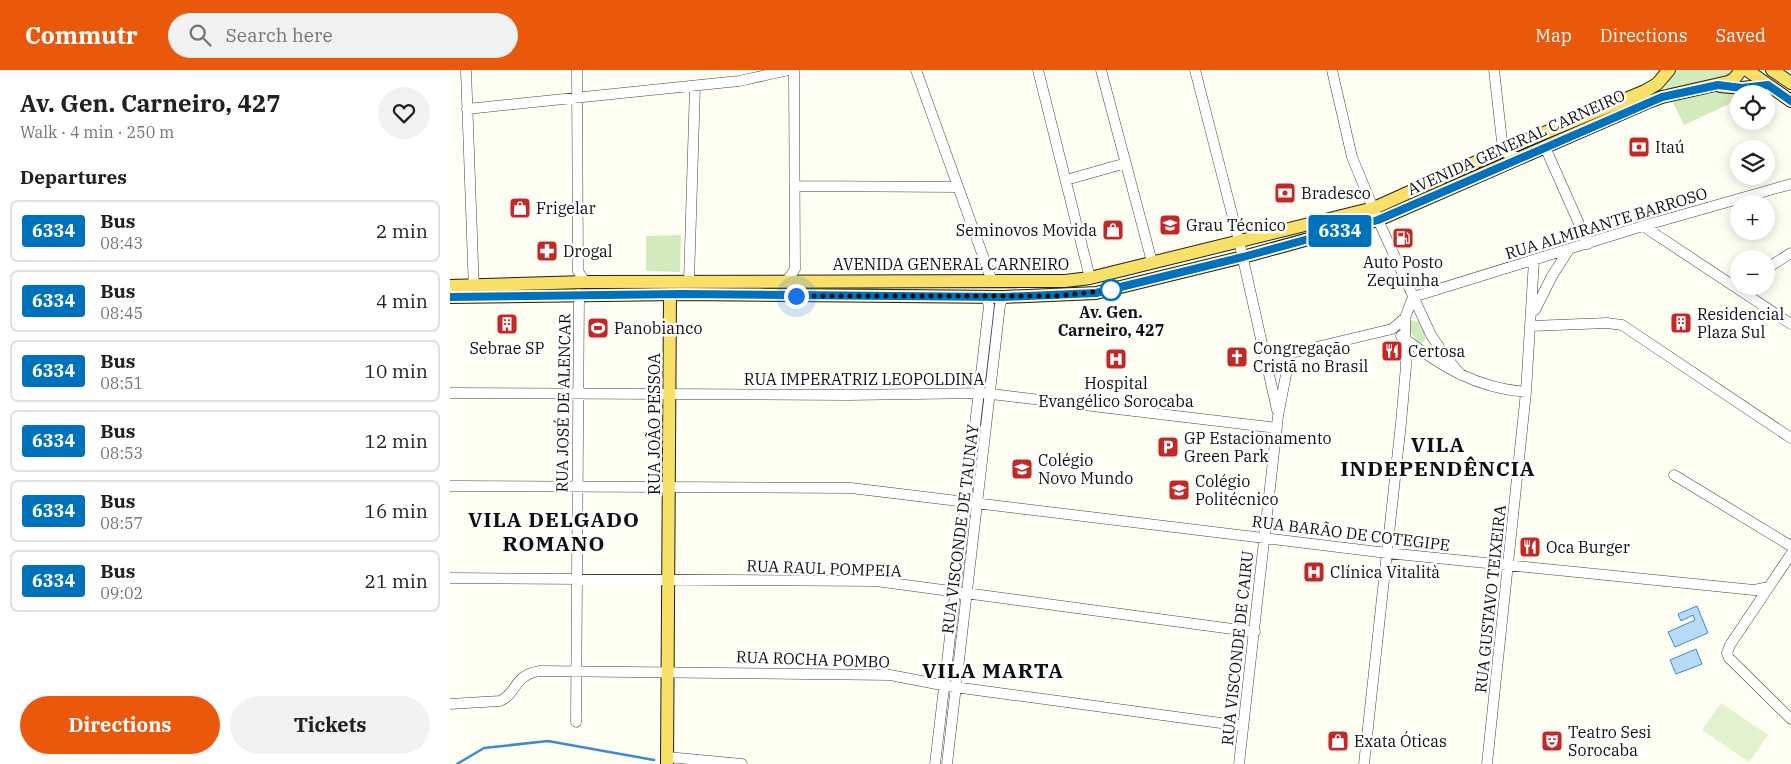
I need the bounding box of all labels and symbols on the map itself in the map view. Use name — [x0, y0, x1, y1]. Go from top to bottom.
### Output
street label: AVENIDA GENERAL CARNEIRO — [1404, 85, 1628, 199]
bank icon: Itaú — [1627, 135, 1651, 159]
place label: Itaú — [1655, 137, 1685, 157]
bank icon: Bradesco — [1273, 181, 1297, 205]
place label: Bradesco — [1301, 183, 1371, 203]
street label: RUA ALMIRANTE BARROSO — [1502, 183, 1710, 263]
shop icon: Frigelar — [508, 196, 532, 220]
place label: Frigelar — [536, 198, 596, 218]
school or university icon: Grau Técnico — [1158, 213, 1182, 237]
place label: Grau Técnico — [1186, 215, 1286, 235]
line badge: 6334 — [1305, 215, 1375, 247]
shop icon: Seminovos Movida — [1101, 218, 1125, 242]
place label: Seminovos Movida — [956, 220, 1097, 240]
fuel station icon: Auto Posto Zequinha — [1391, 226, 1415, 250]
pharmacy icon: Drogal — [535, 239, 559, 263]
place label: Drogal — [563, 241, 613, 261]
place label: Auto Posto Zequinha — [1363, 252, 1443, 290]
street label: AVENIDA GENERAL CARNEIRO — [833, 254, 1069, 274]
marker: Av. Gen. Carneiro, 427 — [1100, 279, 1122, 301]
your location — [784, 284, 809, 309]
place label: Av. Gen. Carneiro, 427 — [1058, 302, 1164, 340]
place label: Residencial Plaza Sul — [1697, 304, 1784, 342]
building icon: Residencial Plaza Sul — [1669, 311, 1693, 335]
building icon: Sebrae SP — [495, 312, 519, 336]
street label: RUA JOSÉ DE ALENCAR — [550, 313, 575, 493]
sports icon: Panobianco — [586, 316, 610, 340]
place label: Panobianco — [614, 318, 702, 338]
place label: Sebrae SP — [469, 338, 545, 358]
place label: Congregação Cristã no Brasil — [1253, 338, 1368, 376]
restaurant icon: Certosa — [1380, 339, 1404, 363]
place label: Certosa — [1408, 341, 1466, 361]
church icon: Congregação Cristã no Brasil — [1225, 345, 1249, 369]
hospital icon: Hospital Evangélico Sorocaba — [1104, 347, 1128, 371]
street label: RUA JOÃO PESSOA — [644, 353, 664, 495]
street label: RUA IMPERATRIZ LEOPOLDINA — [744, 369, 984, 389]
place label: Hospital Evangélico Sorocaba — [1038, 373, 1194, 411]
street label: RUA VISCONDE DE TAUNAY — [937, 423, 983, 635]
place label: GP Estacionamento Green Park — [1184, 428, 1332, 466]
district label: VILA INDEPENDÊNCIA — [1340, 430, 1536, 482]
parking icon: GP Estacionamento Green Park — [1156, 435, 1180, 459]
place label: Colégio Novo Mundo — [1038, 450, 1133, 488]
school or university icon: Colégio Novo Mundo — [1010, 457, 1034, 481]
place label: Colégio Politécnico — [1195, 471, 1278, 509]
school or university icon: Colégio Politécnico — [1167, 478, 1191, 502]
street label: RUA GUSTAVO TEIXEIRA — [1470, 504, 1510, 694]
district label: VILA DELGADO ROMANO — [468, 505, 640, 557]
street label: RUA BARÃO DE COTEGIPE — [1251, 511, 1451, 555]
restaurant icon: Oca Burger — [1518, 535, 1542, 559]
place label: Oca Burger — [1546, 537, 1630, 557]
street label: RUA VISCONDE DE CAIRU — [1217, 549, 1257, 746]
street label: RUA RAUL POMPEIA — [746, 555, 902, 581]
hospital icon: Clínica Vitalità — [1302, 560, 1326, 584]
place label: Clínica Vitalità — [1330, 562, 1440, 582]
street label: RUA ROCHA POMBO — [736, 646, 890, 672]
district label: VILA MARTA — [922, 656, 1064, 684]
place label: Teatro Sesi Sorocaba — [1568, 722, 1651, 760]
shop icon: Exata Óticas — [1326, 729, 1350, 753]
theatre icon: Teatro Sesi Sorocaba — [1540, 729, 1564, 753]
place label: Exata Óticas — [1354, 730, 1447, 751]

